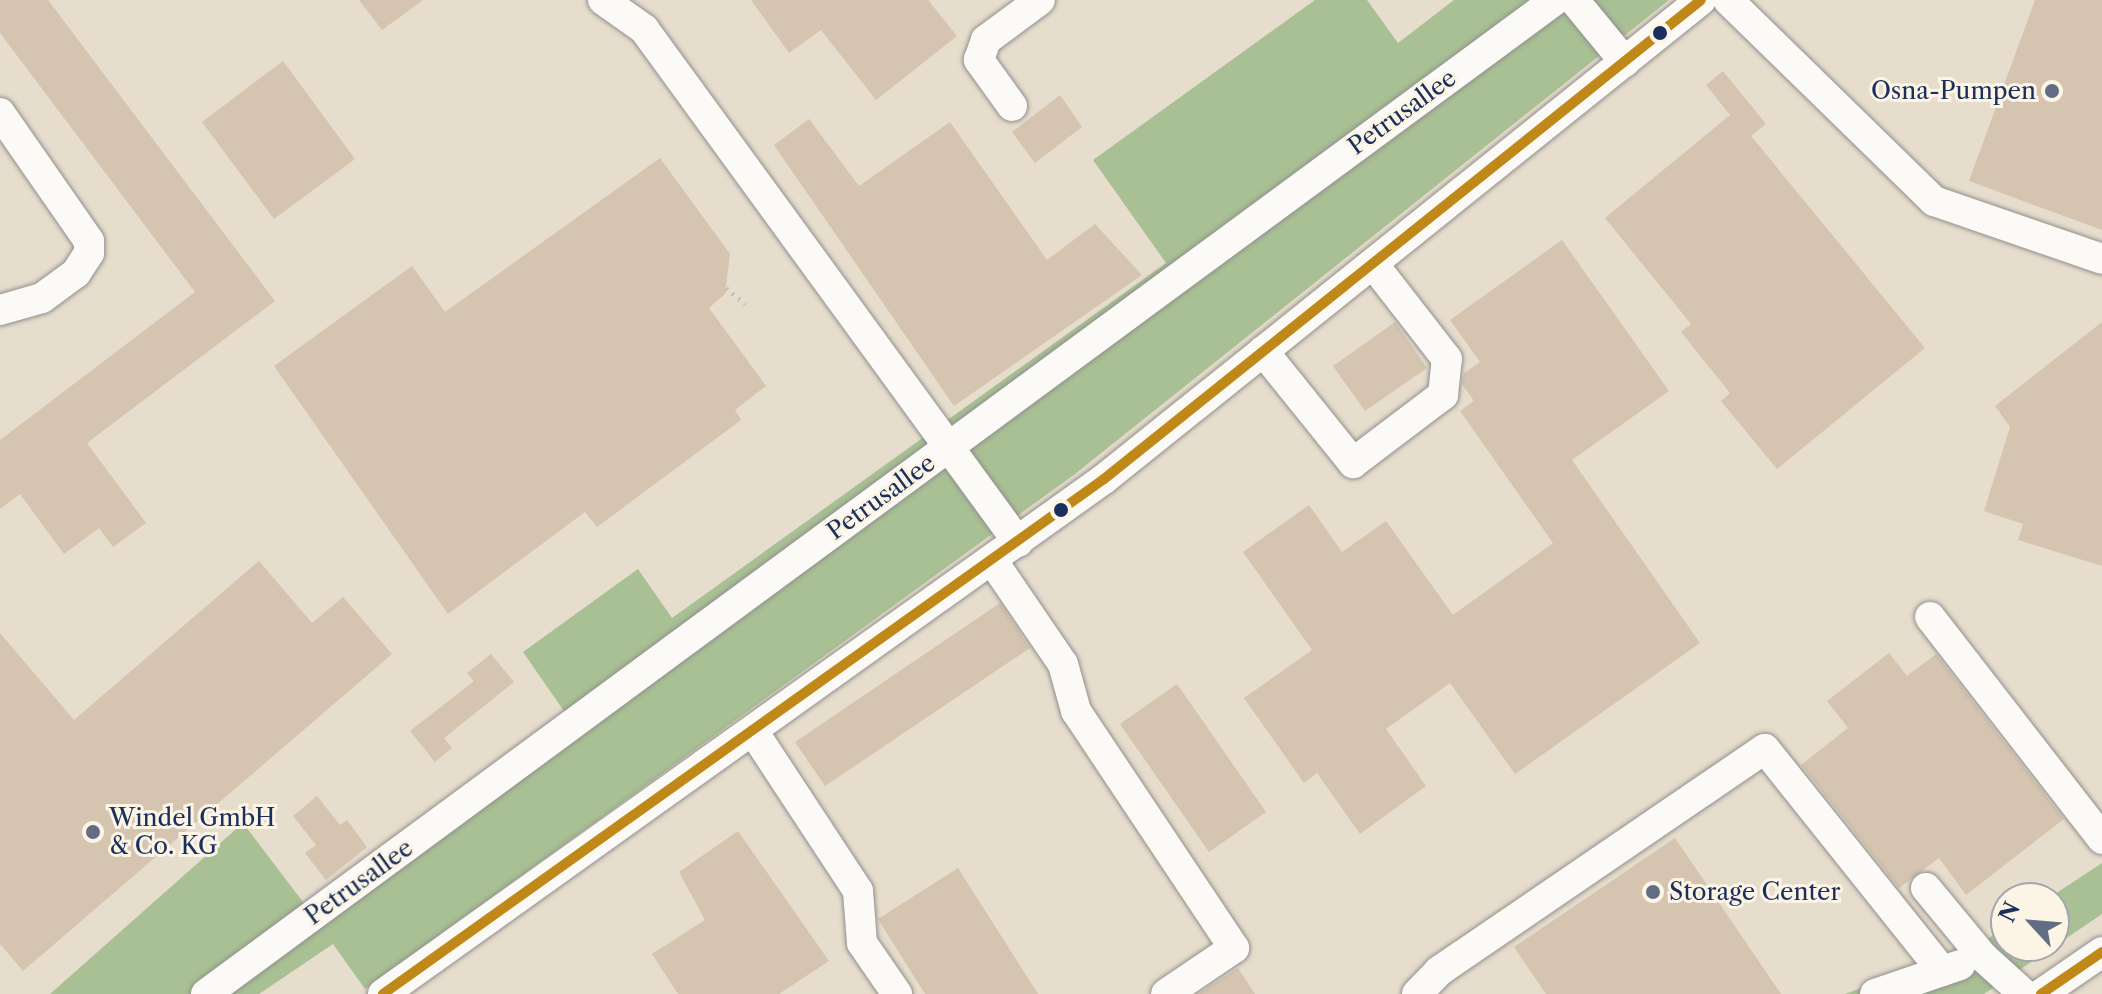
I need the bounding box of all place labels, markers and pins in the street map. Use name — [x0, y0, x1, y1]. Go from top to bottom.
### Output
unlabelled marker — [1652, 25, 1668, 41]
place label: Osna-Pumpen — [1871, 77, 2036, 105]
marker: Osna-Pumpen — [2043, 82, 2061, 100]
unlabelled marker — [1053, 502, 1069, 518]
place label: Windel GmbH & Co. KG — [109, 804, 275, 860]
marker: Windel GmbH & Co. KG — [84, 823, 102, 841]
place label: Storage Center — [1669, 878, 1841, 906]
marker: Storage Center — [1644, 883, 1662, 901]

